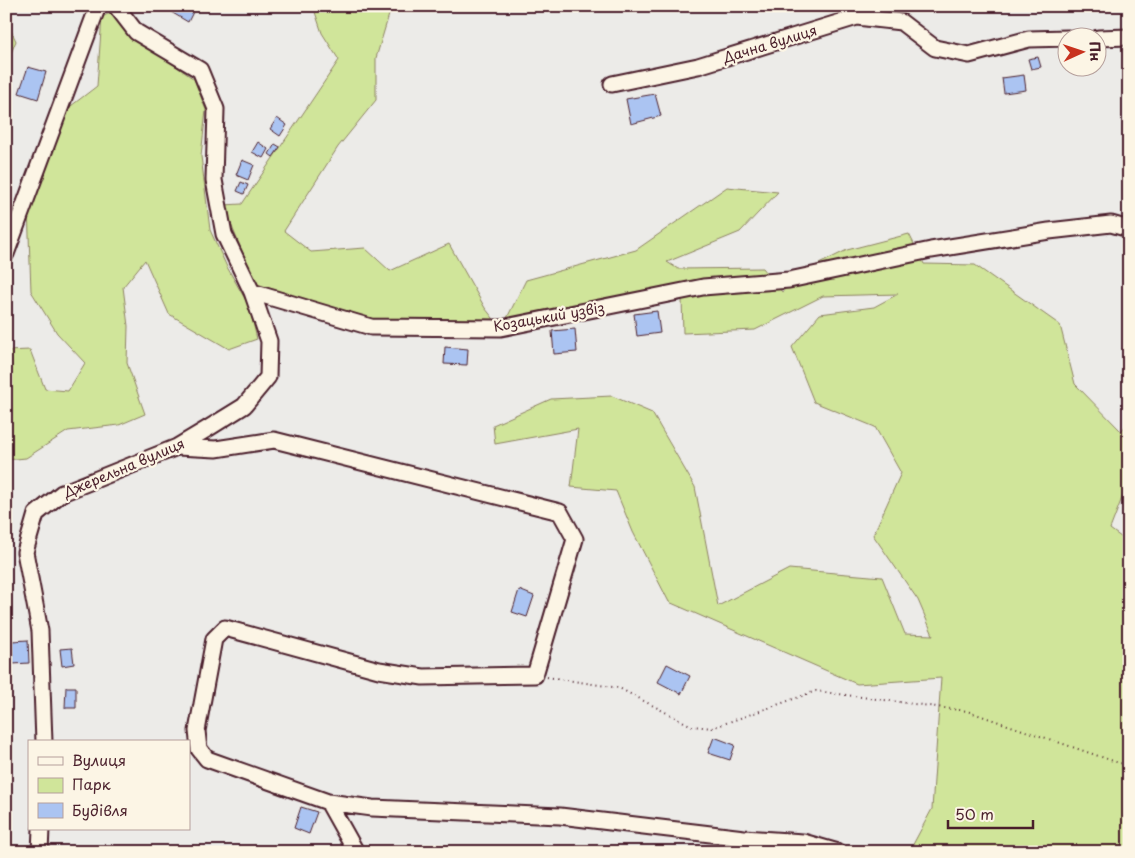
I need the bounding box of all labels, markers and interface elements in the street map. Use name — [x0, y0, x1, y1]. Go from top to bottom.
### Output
street label: Дачна вулиця — [719, 19, 819, 68]
north arrow — [1058, 28, 1108, 78]
text: Пн — [1084, 41, 1106, 62]
street label: Козацький узвіз — [492, 296, 606, 337]
street label: Джерельна вулиця — [59, 432, 188, 503]
legend — [28, 740, 190, 830]
text: Вулиця — [72, 748, 126, 771]
text: Парк — [72, 772, 111, 795]
text: Будівля — [72, 798, 128, 821]
scale bar — [948, 798, 1032, 830]
text: 50 m — [955, 802, 994, 825]

